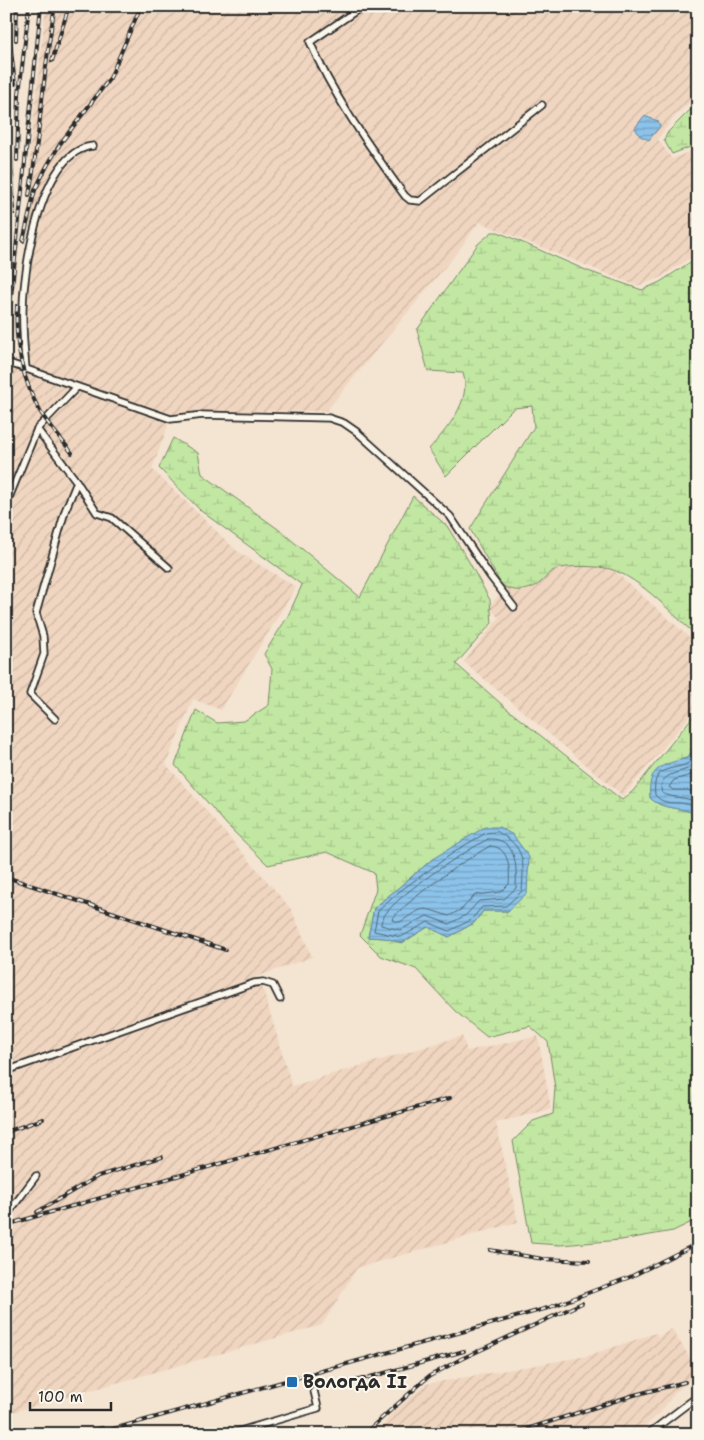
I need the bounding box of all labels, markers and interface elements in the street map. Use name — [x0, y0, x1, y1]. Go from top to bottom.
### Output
place label: Вологда II — [303, 1370, 407, 1394]
marker: Вологда II — [285, 1375, 299, 1389]
scale bar — [30, 1380, 111, 1412]
text: 100 m — [38, 1387, 83, 1407]

